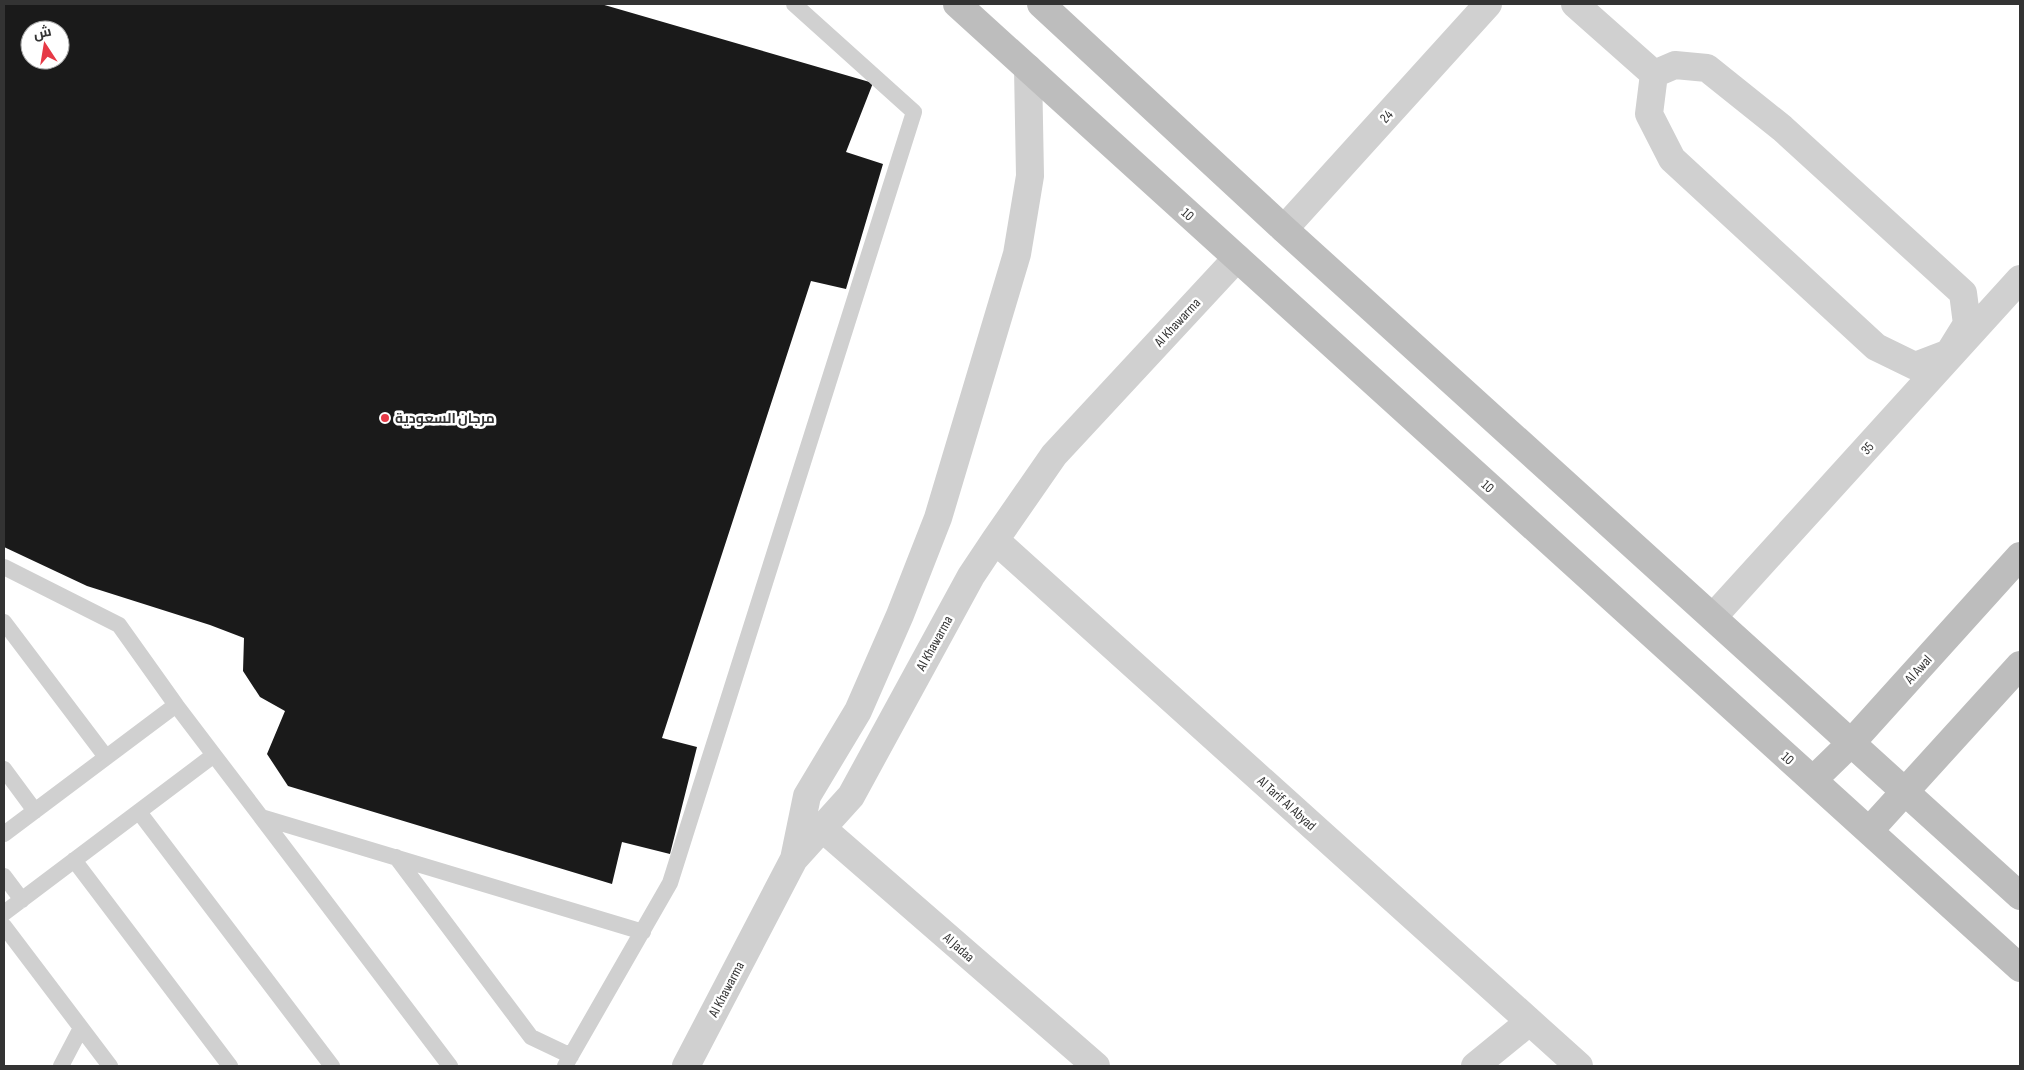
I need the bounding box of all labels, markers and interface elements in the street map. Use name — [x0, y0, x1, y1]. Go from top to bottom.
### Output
north arrow — [20, 20, 70, 70]
text: ش — [32, 23, 53, 43]
street label: 24 — [1376, 106, 1397, 126]
street label: 10 — [1178, 204, 1197, 224]
street label: Al Khawarma — [1150, 295, 1204, 351]
place label: مرجان السعودية — [395, 410, 495, 427]
marker: مرجان السعودية — [379, 412, 391, 424]
street label: 35 — [1857, 438, 1878, 458]
street label: 10 — [1478, 476, 1497, 496]
street label: Al Khawarma — [912, 613, 956, 675]
street label: Al Awal — [1901, 652, 1936, 688]
street label: 10 — [1778, 748, 1797, 768]
street label: Al Tarif Al Abyad — [1253, 772, 1320, 834]
street label: Al Jadaa — [939, 929, 978, 966]
street label: Al Khawarma — [704, 959, 748, 1021]

